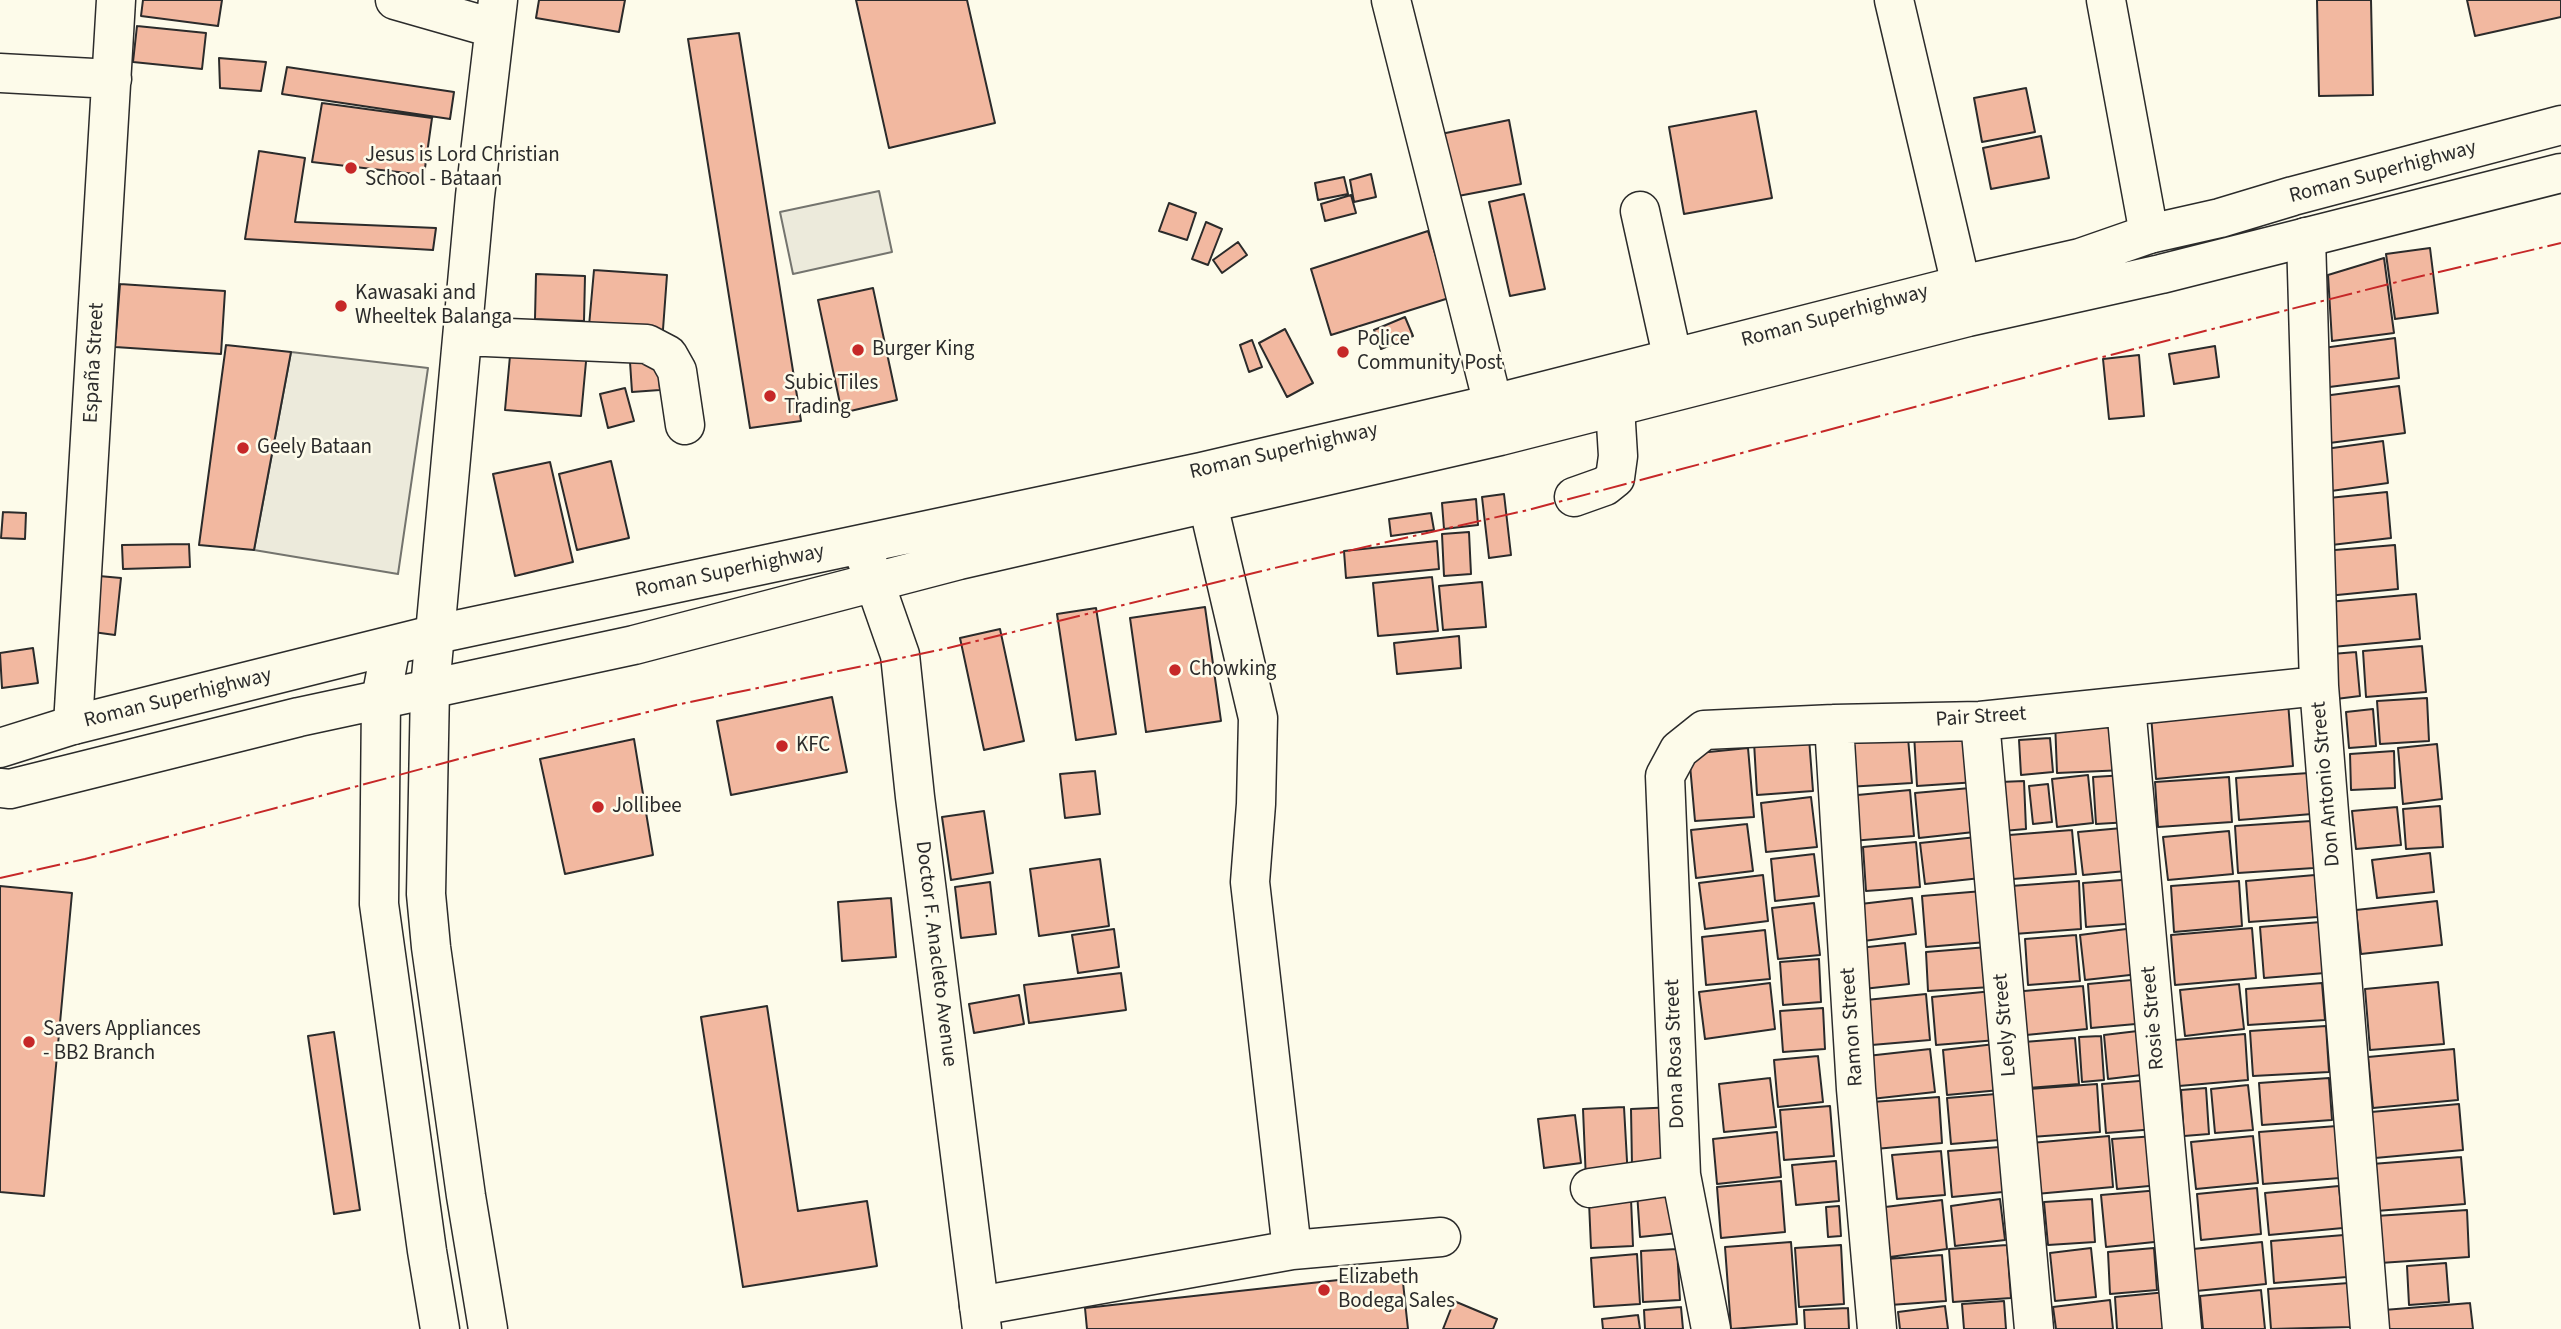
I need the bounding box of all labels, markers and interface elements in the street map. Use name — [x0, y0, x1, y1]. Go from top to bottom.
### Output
street label: Roman Superhighway — [2287, 136, 2479, 210]
place label: Jesus is Lord Christian School - Bataan — [365, 143, 560, 193]
marker: Jesus is Lord Christian School - Bataan — [343, 160, 359, 176]
street label: Roman Superhighway — [1739, 280, 1931, 354]
place label: Kawasaki and Wheeltek Balanga — [355, 281, 512, 331]
marker: Kawasaki and Wheeltek Balanga — [333, 298, 349, 314]
street label: España Street — [79, 302, 111, 424]
place label: Police Community Post — [1357, 327, 1503, 377]
place label: Burger King — [872, 337, 974, 363]
marker: Burger King — [850, 342, 866, 358]
marker: Police Community Post — [1335, 344, 1351, 360]
place label: Subic Tiles Trading — [784, 371, 878, 421]
marker: Subic Tiles Trading — [762, 388, 778, 404]
street label: Roman Superhighway — [1187, 418, 1381, 486]
place label: Geely Bataan — [257, 435, 372, 461]
marker: Geely Bataan — [235, 440, 251, 456]
street label: Roman Superhighway — [633, 540, 827, 604]
place label: Chowking — [1189, 657, 1276, 683]
marker: Chowking — [1167, 662, 1183, 678]
street label: Roman Superhighway — [81, 663, 275, 735]
street label: Don Antonio Street — [2307, 700, 2347, 868]
street label: Pair Street — [1935, 702, 2027, 734]
place label: KFC — [796, 733, 830, 759]
marker: KFC — [774, 738, 790, 754]
place label: Jollibee — [612, 794, 682, 820]
marker: Jollibee — [590, 799, 606, 815]
street label: Doctor F. Anacleto Avenue — [909, 840, 961, 1068]
street label: Rosie Street — [2137, 965, 2171, 1071]
street label: Ramon Street — [1836, 966, 1870, 1088]
street label: Leoly Street — [1989, 972, 2023, 1078]
street label: Dona Rosa Street — [1661, 979, 1691, 1129]
place label: Savers Appliances - BB2 Branch — [43, 1017, 201, 1067]
marker: Savers Appliances - BB2 Branch — [21, 1034, 37, 1050]
place label: Elizabeth Bodega Sales — [1338, 1265, 1455, 1315]
marker: Elizabeth Bodega Sales — [1316, 1282, 1332, 1298]

